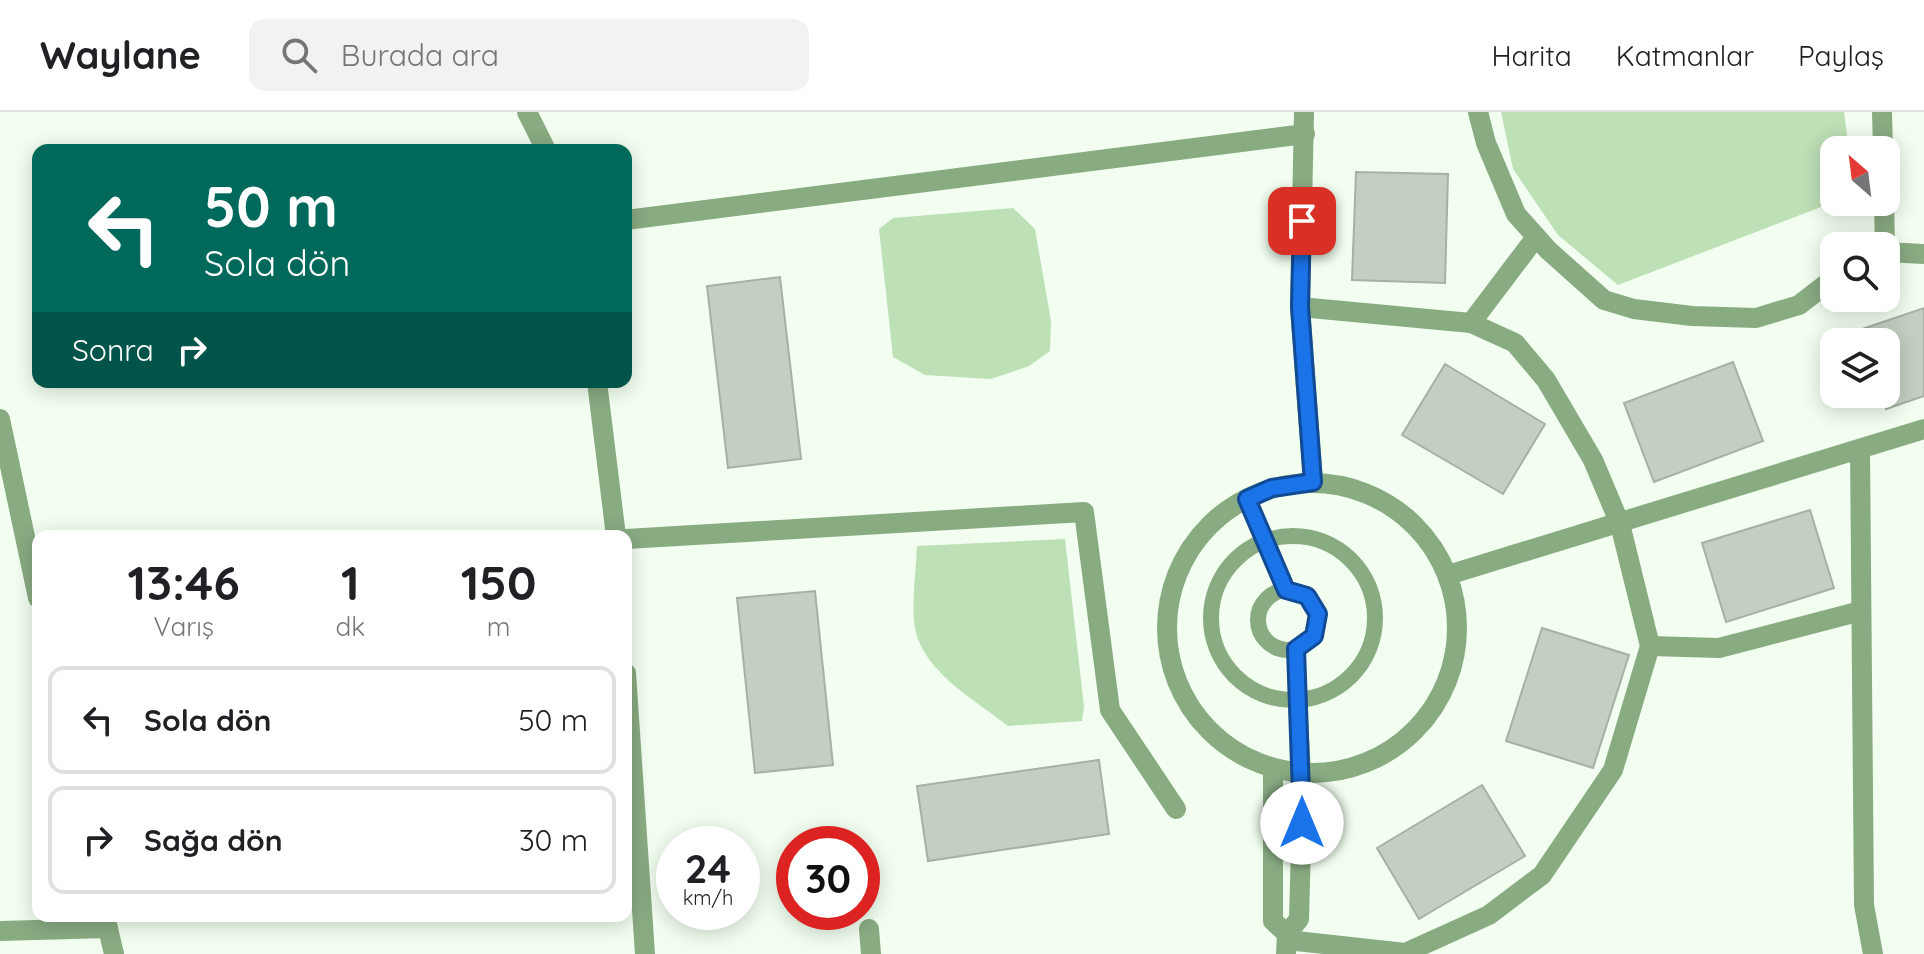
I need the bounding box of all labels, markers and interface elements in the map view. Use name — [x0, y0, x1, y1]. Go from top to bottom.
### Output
search box — [249, 19, 809, 91]
text: Waylane — [40, 31, 201, 79]
icon: search — [277, 33, 321, 77]
text: Burada ara — [341, 36, 499, 74]
text: Harita — [1491, 38, 1572, 73]
text: Katmanlar — [1616, 38, 1754, 73]
text: Paylaş — [1798, 38, 1884, 73]
north arrow — [1820, 136, 1900, 216]
map controls — [1820, 136, 1900, 408]
text: 50 m — [204, 171, 338, 241]
icon: left — [72, 176, 176, 280]
pin — [1268, 187, 1336, 255]
icon: arrive — [1280, 199, 1324, 243]
button: search — [1820, 232, 1900, 312]
text: Sola dön — [204, 240, 350, 285]
icon: right — [170, 328, 214, 372]
button: layers — [1820, 328, 1900, 408]
text: Sonra — [72, 331, 154, 369]
text: 13:46 — [128, 552, 240, 612]
text: 1 — [341, 552, 360, 612]
text: 150 — [461, 552, 536, 612]
text: Varış — [153, 610, 214, 643]
text: dk — [335, 610, 365, 643]
text: m — [487, 610, 510, 643]
icon: left — [76, 698, 120, 742]
text: Sola dön — [144, 701, 271, 739]
text: 50 m — [518, 701, 588, 739]
position arrow — [1260, 781, 1344, 865]
icon: right — [76, 818, 120, 862]
text: Sağa dön — [144, 821, 283, 859]
text: 30 m — [519, 821, 588, 859]
speed limit sign: 30 — [776, 826, 880, 930]
text: 24 — [685, 843, 731, 893]
text: km/h — [683, 885, 733, 910]

